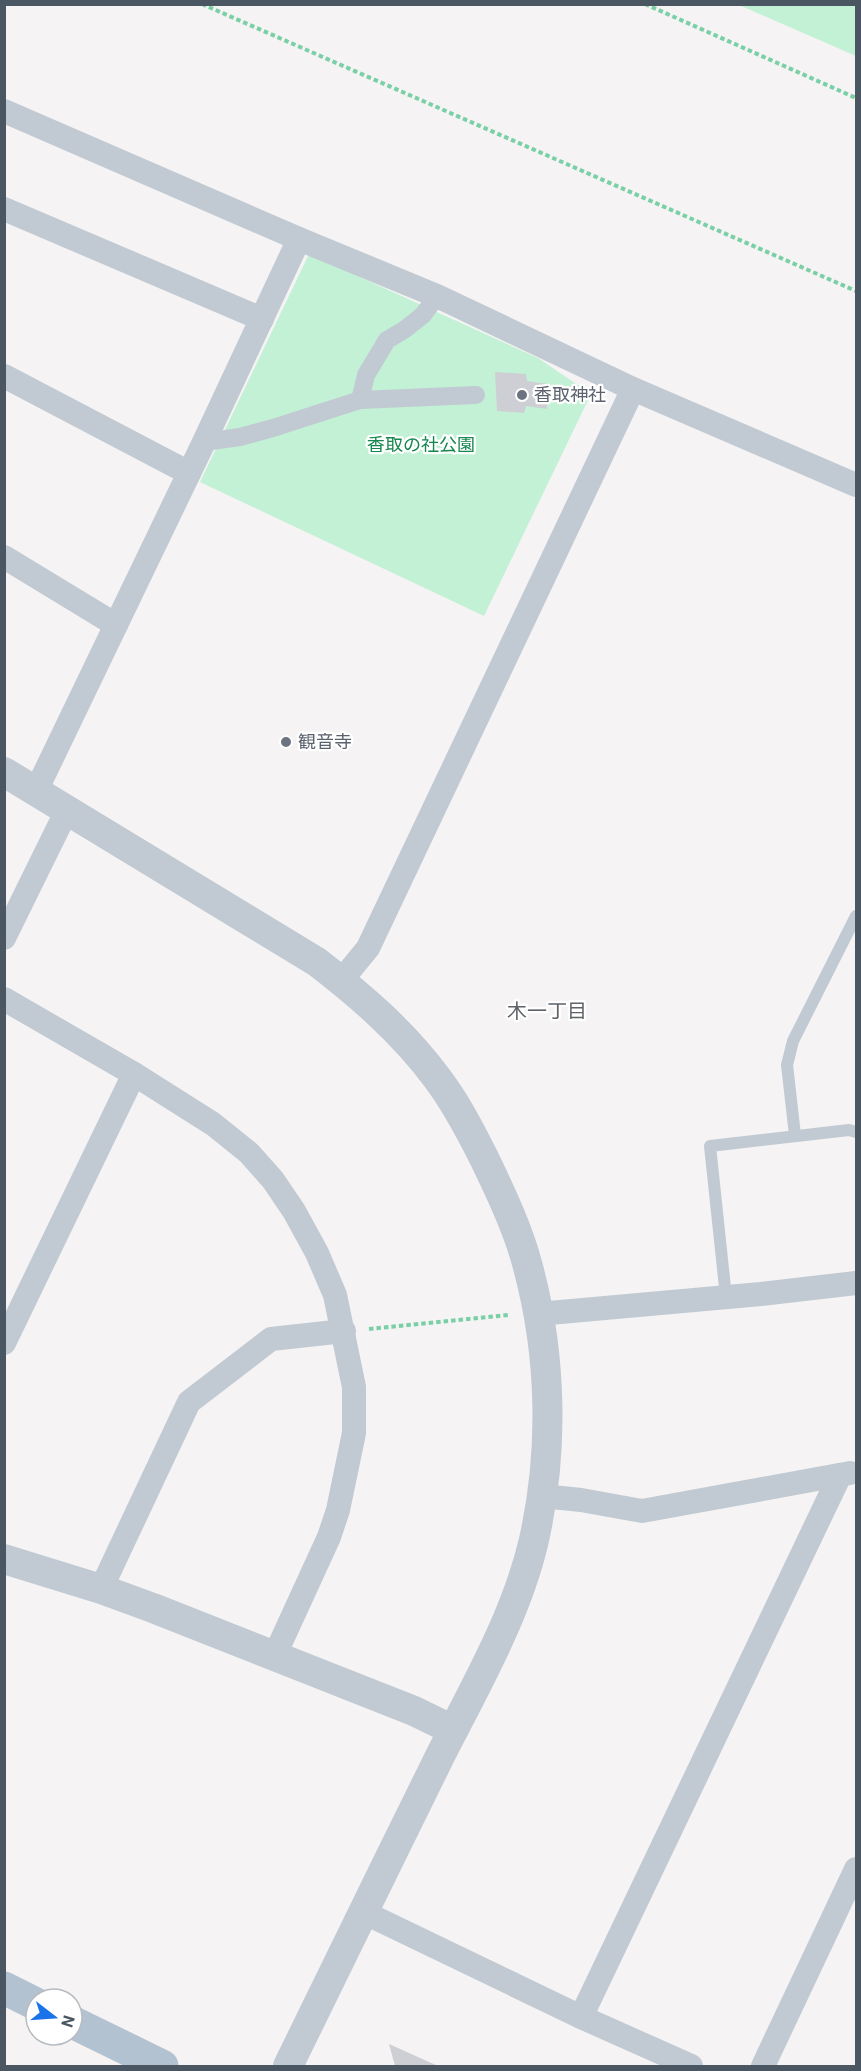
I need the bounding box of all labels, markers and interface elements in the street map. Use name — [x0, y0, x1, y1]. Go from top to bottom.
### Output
place label: 香取神社 — [534, 384, 606, 405]
marker: 香取神社 — [515, 388, 529, 402]
park label: 香取の社公園 — [367, 434, 475, 455]
place label: 観音寺 — [298, 731, 352, 752]
marker: 観音寺 — [279, 735, 293, 749]
district label: 木一丁目 — [507, 999, 587, 1023]
north arrow — [24, 1987, 84, 2047]
text: N — [57, 2013, 79, 2029]

